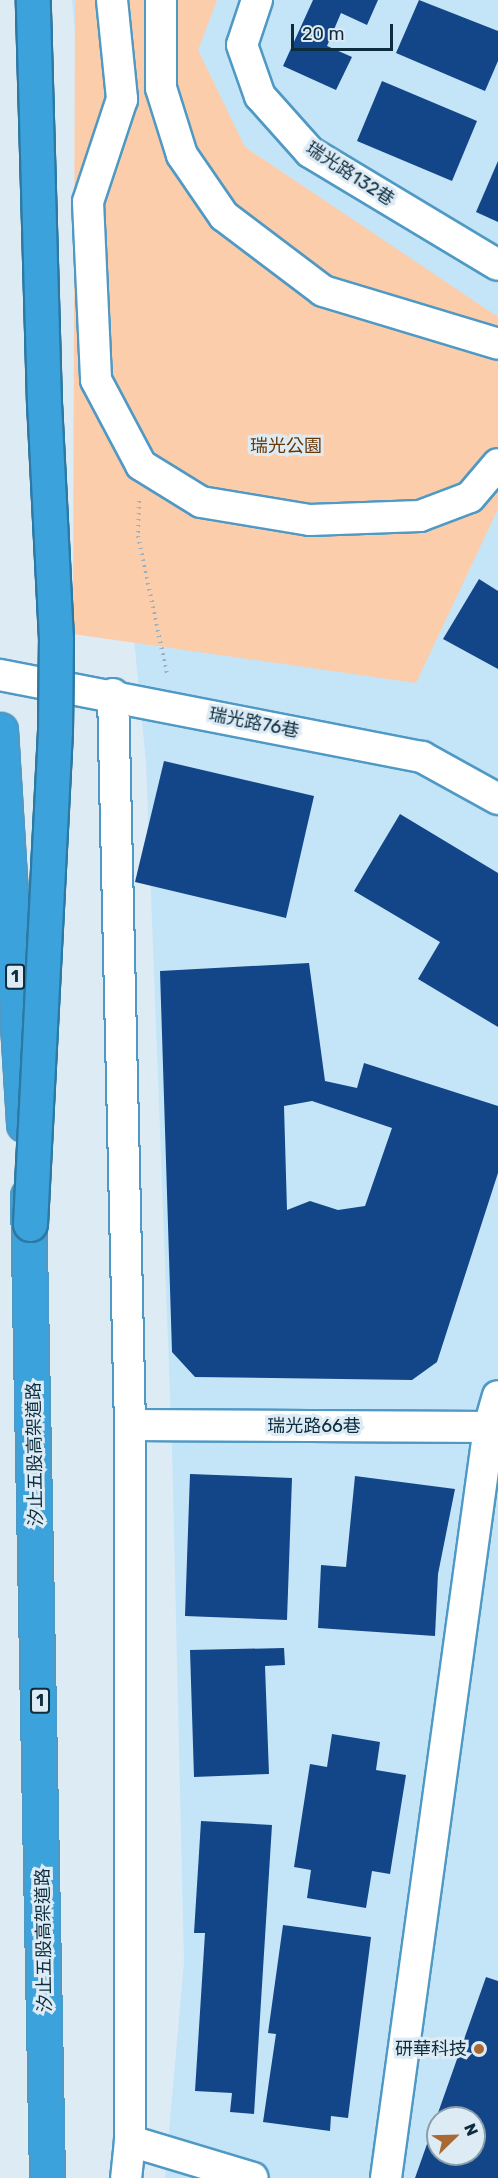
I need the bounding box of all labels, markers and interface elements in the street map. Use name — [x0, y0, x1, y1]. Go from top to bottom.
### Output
scale bar — [294, 12, 396, 50]
text: 20 m — [302, 23, 344, 45]
street label: 瑞光路132巷 — [302, 137, 398, 211]
park label: 瑞光公園 — [250, 435, 322, 457]
street label: 瑞光路76巷 — [207, 704, 301, 742]
road number: 1 — [4, 964, 26, 990]
street label: 汐止五股高架道路 — [23, 1382, 47, 1526]
street label: 瑞光路66巷 — [267, 1415, 361, 1437]
road number: 1 — [30, 1688, 51, 1714]
street label: 汐止五股高架道路 — [32, 1868, 56, 2012]
place label: 研華科技 — [395, 2038, 467, 2060]
marker: 研華科技 — [472, 2042, 486, 2056]
north arrow — [426, 2106, 486, 2166]
text: N — [460, 2121, 482, 2139]

